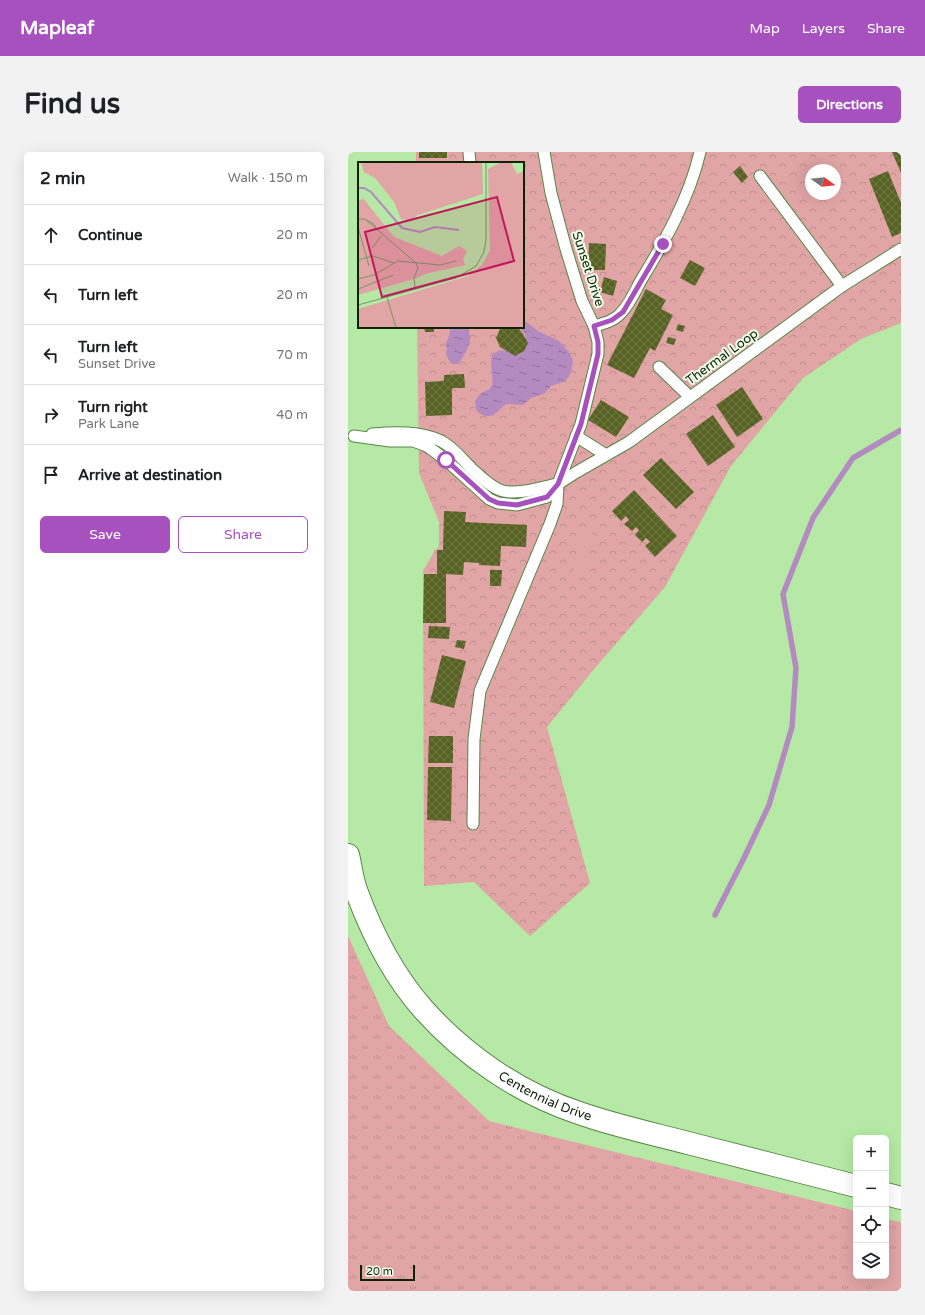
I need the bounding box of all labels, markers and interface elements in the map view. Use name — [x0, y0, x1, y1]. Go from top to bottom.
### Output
text: Mapleaf — [20, 17, 94, 39]
text: Map — [750, 20, 780, 37]
text: Layers — [802, 20, 845, 37]
text: Share — [867, 20, 905, 37]
button: Directions — [798, 86, 901, 123]
text: Find us — [24, 87, 120, 121]
inset map — [358, 162, 524, 328]
north arrow — [805, 164, 841, 200]
text: 2 min — [40, 168, 85, 189]
text: Walk · 150 m — [228, 170, 308, 186]
icon: ahead — [40, 224, 62, 246]
text: Continue — [78, 226, 142, 244]
text: 20 m — [276, 227, 308, 243]
street label: Sunset Drive — [568, 230, 608, 308]
route end — [654, 235, 672, 253]
icon: left — [40, 284, 62, 306]
text: Turn left — [78, 286, 138, 304]
text: 20 m — [276, 287, 308, 303]
street label: Thermal Loop — [683, 325, 761, 389]
text: Turn left — [78, 338, 138, 356]
icon: left — [40, 344, 62, 366]
text: 70 m — [276, 347, 308, 363]
text: Sunset Drive — [78, 356, 156, 372]
text: Turn right — [78, 398, 148, 416]
icon: right — [40, 404, 62, 426]
text: 40 m — [276, 407, 308, 423]
text: Park Lane — [78, 416, 139, 432]
route start — [437, 451, 455, 469]
icon: arrive — [40, 464, 62, 486]
text: Arrive at destination — [78, 466, 222, 484]
button: Save — [40, 516, 170, 553]
button: Share — [178, 516, 308, 553]
street label: Centennial Drive — [495, 1068, 594, 1125]
map controls — [853, 1135, 889, 1279]
button: + — [853, 1135, 889, 1171]
button: − — [853, 1171, 889, 1207]
button: locate — [853, 1207, 889, 1243]
button: layers — [853, 1243, 889, 1279]
scale bar — [360, 1263, 415, 1282]
text: 20 m — [366, 1265, 393, 1278]

